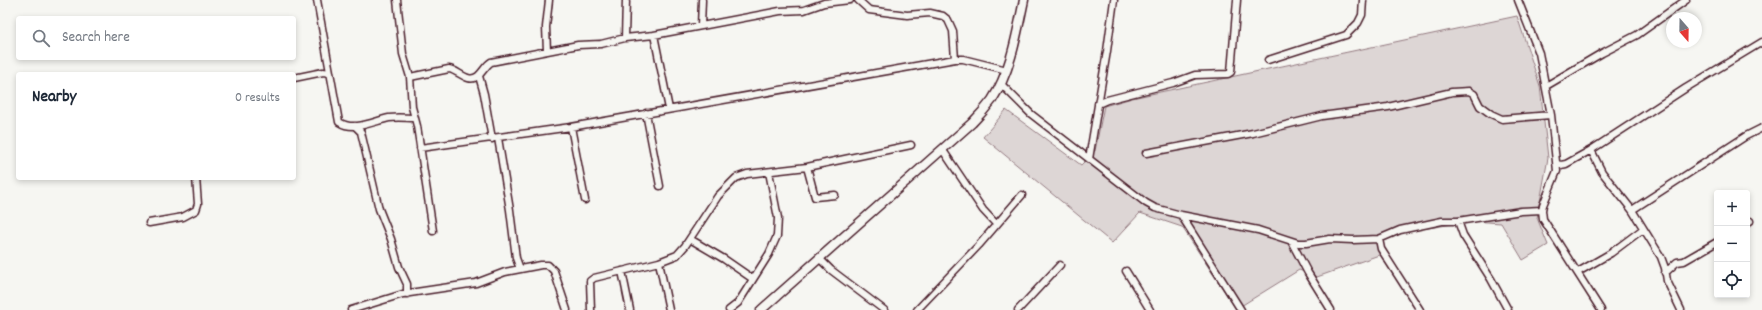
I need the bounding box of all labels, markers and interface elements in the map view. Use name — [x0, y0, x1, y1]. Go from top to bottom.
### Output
north arrow — [1666, 12, 1702, 48]
search box — [16, 16, 296, 60]
icon: search — [30, 27, 52, 49]
text: Search here — [62, 27, 130, 49]
text: Nearby — [32, 86, 76, 110]
text: 0 results — [235, 89, 280, 108]
map controls — [1714, 190, 1750, 298]
button: + — [1714, 190, 1750, 226]
button: − — [1714, 226, 1750, 262]
button: locate — [1714, 262, 1750, 298]

